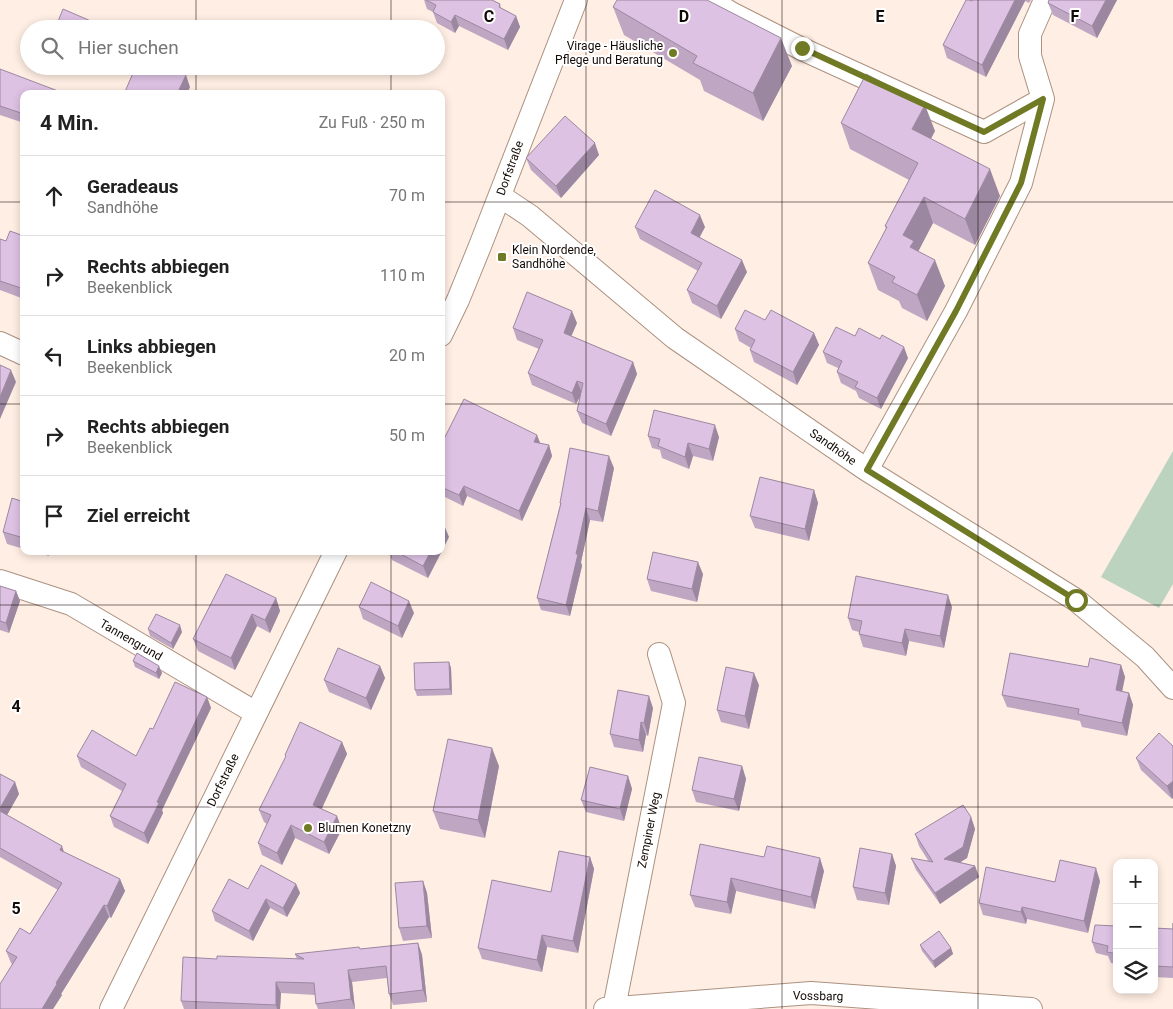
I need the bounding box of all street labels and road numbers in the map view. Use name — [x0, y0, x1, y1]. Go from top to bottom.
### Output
street label: Dorfstraße — [494, 139, 526, 197]
street label: Sandhöhe — [807, 426, 859, 468]
street label: Tannengrund — [97, 616, 165, 664]
street label: Dorfstraße — [204, 751, 242, 809]
street label: Zempiner Weg — [635, 791, 663, 869]
street label: Vossbarg — [793, 989, 843, 1003]

